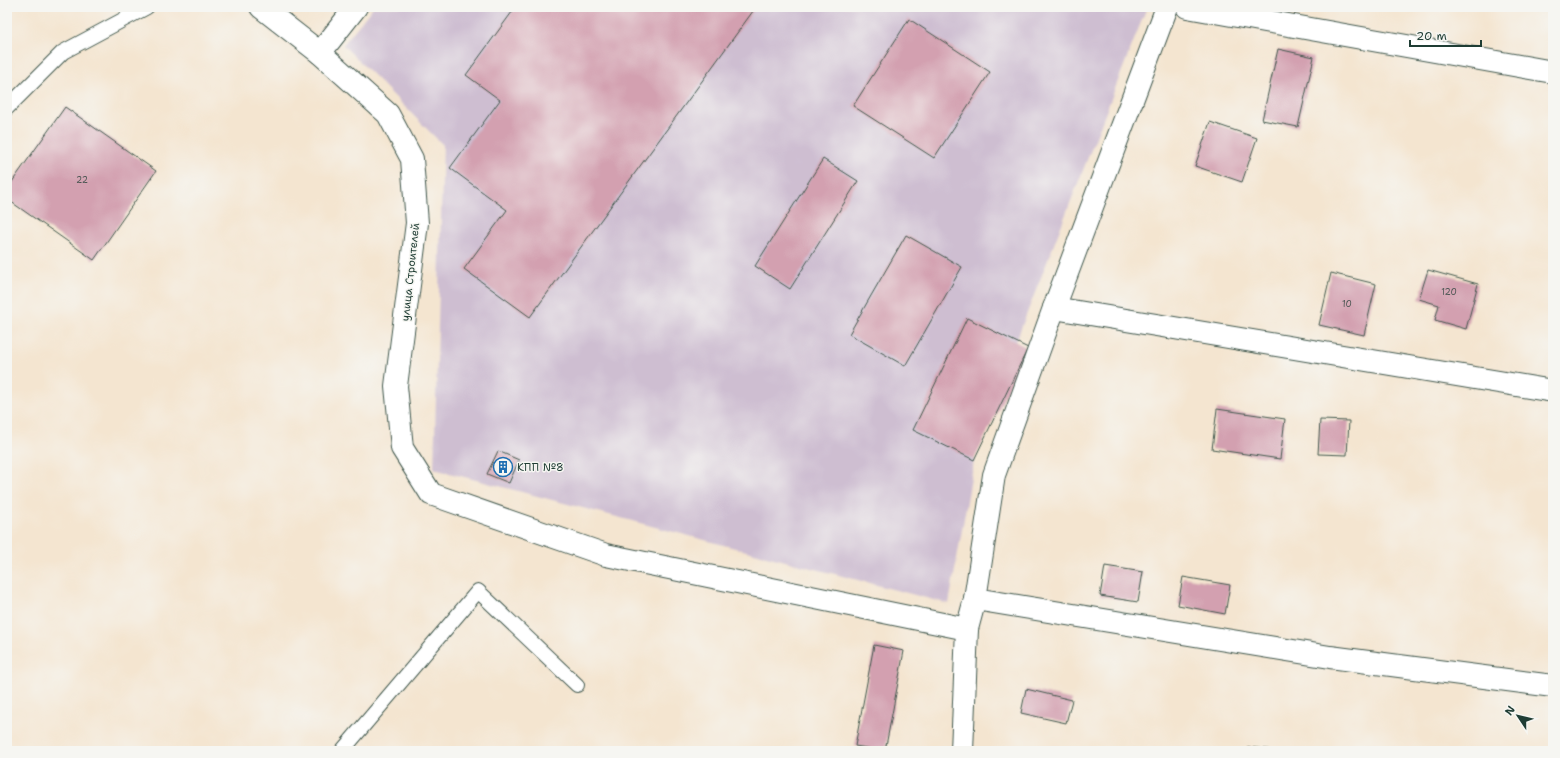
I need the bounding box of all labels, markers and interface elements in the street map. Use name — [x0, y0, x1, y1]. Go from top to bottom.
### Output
scale bar — [1410, 22, 1481, 48]
text: 20 m — [1416, 28, 1447, 44]
house number: 22 — [76, 174, 88, 186]
street label: улица Строителей — [398, 222, 423, 322]
house number: 120 — [1441, 286, 1457, 298]
house number: 10 — [1342, 298, 1352, 310]
building icon: КПП №8 — [492, 456, 514, 478]
place label: КПП №8 — [517, 460, 564, 475]
north arrow — [1498, 696, 1538, 736]
text: N — [1502, 702, 1519, 718]

